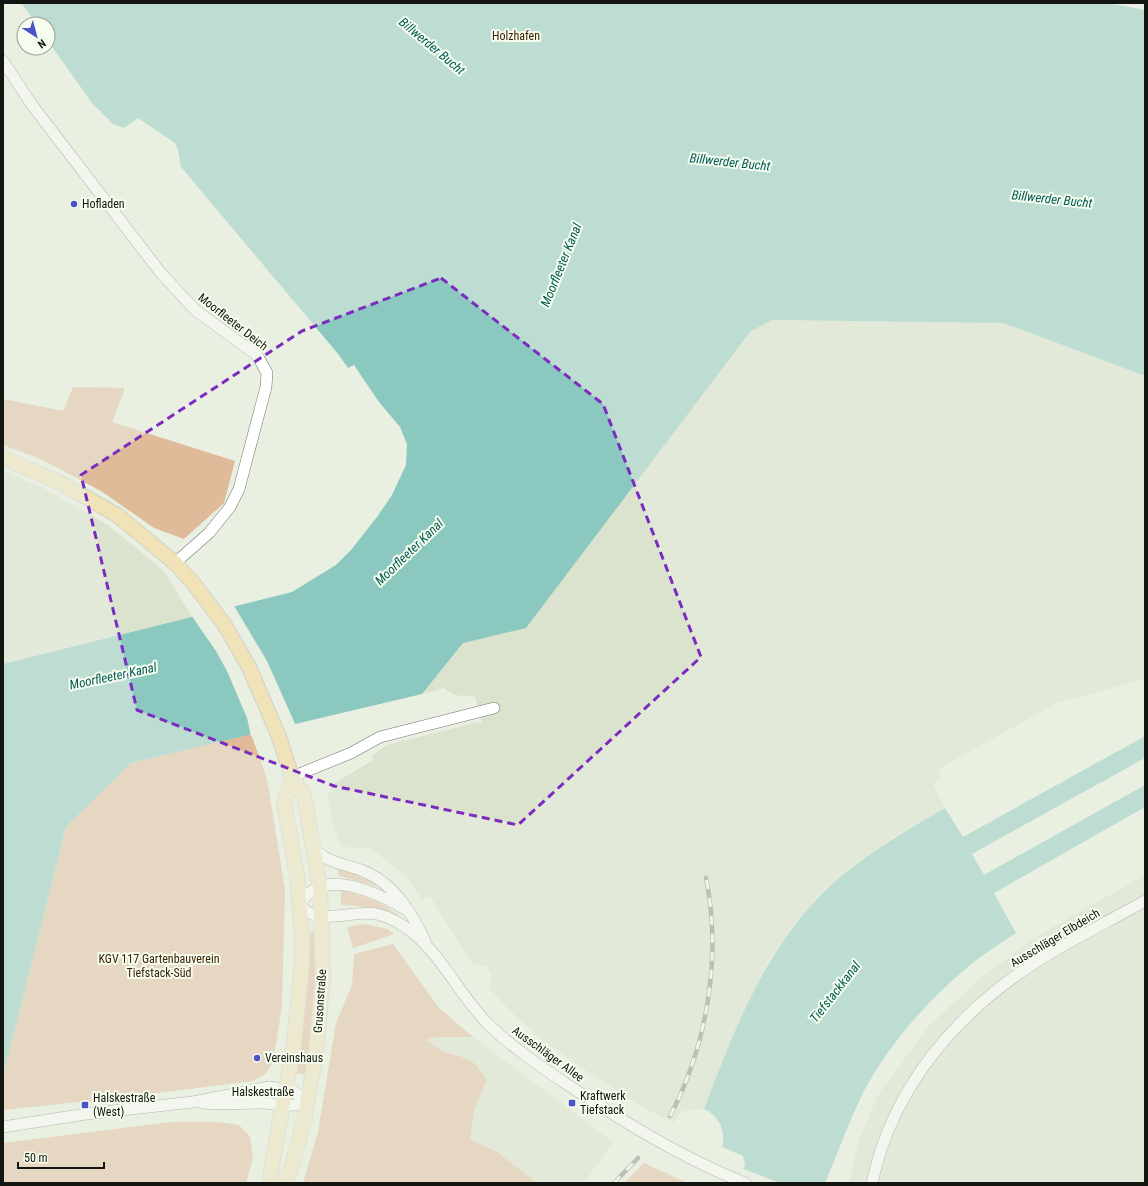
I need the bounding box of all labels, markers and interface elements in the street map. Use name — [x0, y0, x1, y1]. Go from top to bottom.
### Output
water label: Billwerder Bucht — [396, 14, 468, 78]
north arrow — [16, 16, 56, 56]
park label: Holzhafen — [492, 29, 540, 43]
text: N — [35, 36, 48, 51]
water label: Billwerder Bucht — [689, 150, 771, 174]
water label: Billwerder Bucht — [1011, 187, 1093, 211]
place label: Hofladen — [82, 197, 125, 211]
marker: Hofladen — [69, 199, 79, 209]
water label: Moorfleeter Kanal — [537, 220, 585, 309]
street label: Moorfleeter Deich — [196, 291, 271, 354]
water label: Moorfleeter Kanal — [372, 515, 447, 588]
water label: Moorfleeter Kanal — [68, 659, 159, 693]
street label: Ausschläger Elbdeich — [1008, 906, 1102, 970]
park label: KGV 117 Gartenbauverein Tiefstack-Süd — [98, 952, 220, 980]
water label: Tiefstackkanal — [807, 958, 864, 1025]
street label: Grusonstraße — [311, 968, 329, 1033]
street label: Ausschläger Allee — [509, 1023, 587, 1085]
place label: Vereinshaus — [265, 1051, 323, 1065]
marker: Vereinshaus — [252, 1053, 262, 1063]
street label: Halskestraße — [232, 1085, 295, 1099]
place label: Kraftwerk Tiefstack — [580, 1089, 626, 1117]
place label: Halskestraße (West) — [93, 1091, 156, 1119]
marker: Kraftwerk Tiefstack — [567, 1098, 577, 1108]
marker: Halskestraße (West) — [80, 1100, 90, 1110]
scale bar — [18, 1144, 104, 1170]
text: 50 m — [24, 1151, 48, 1165]

